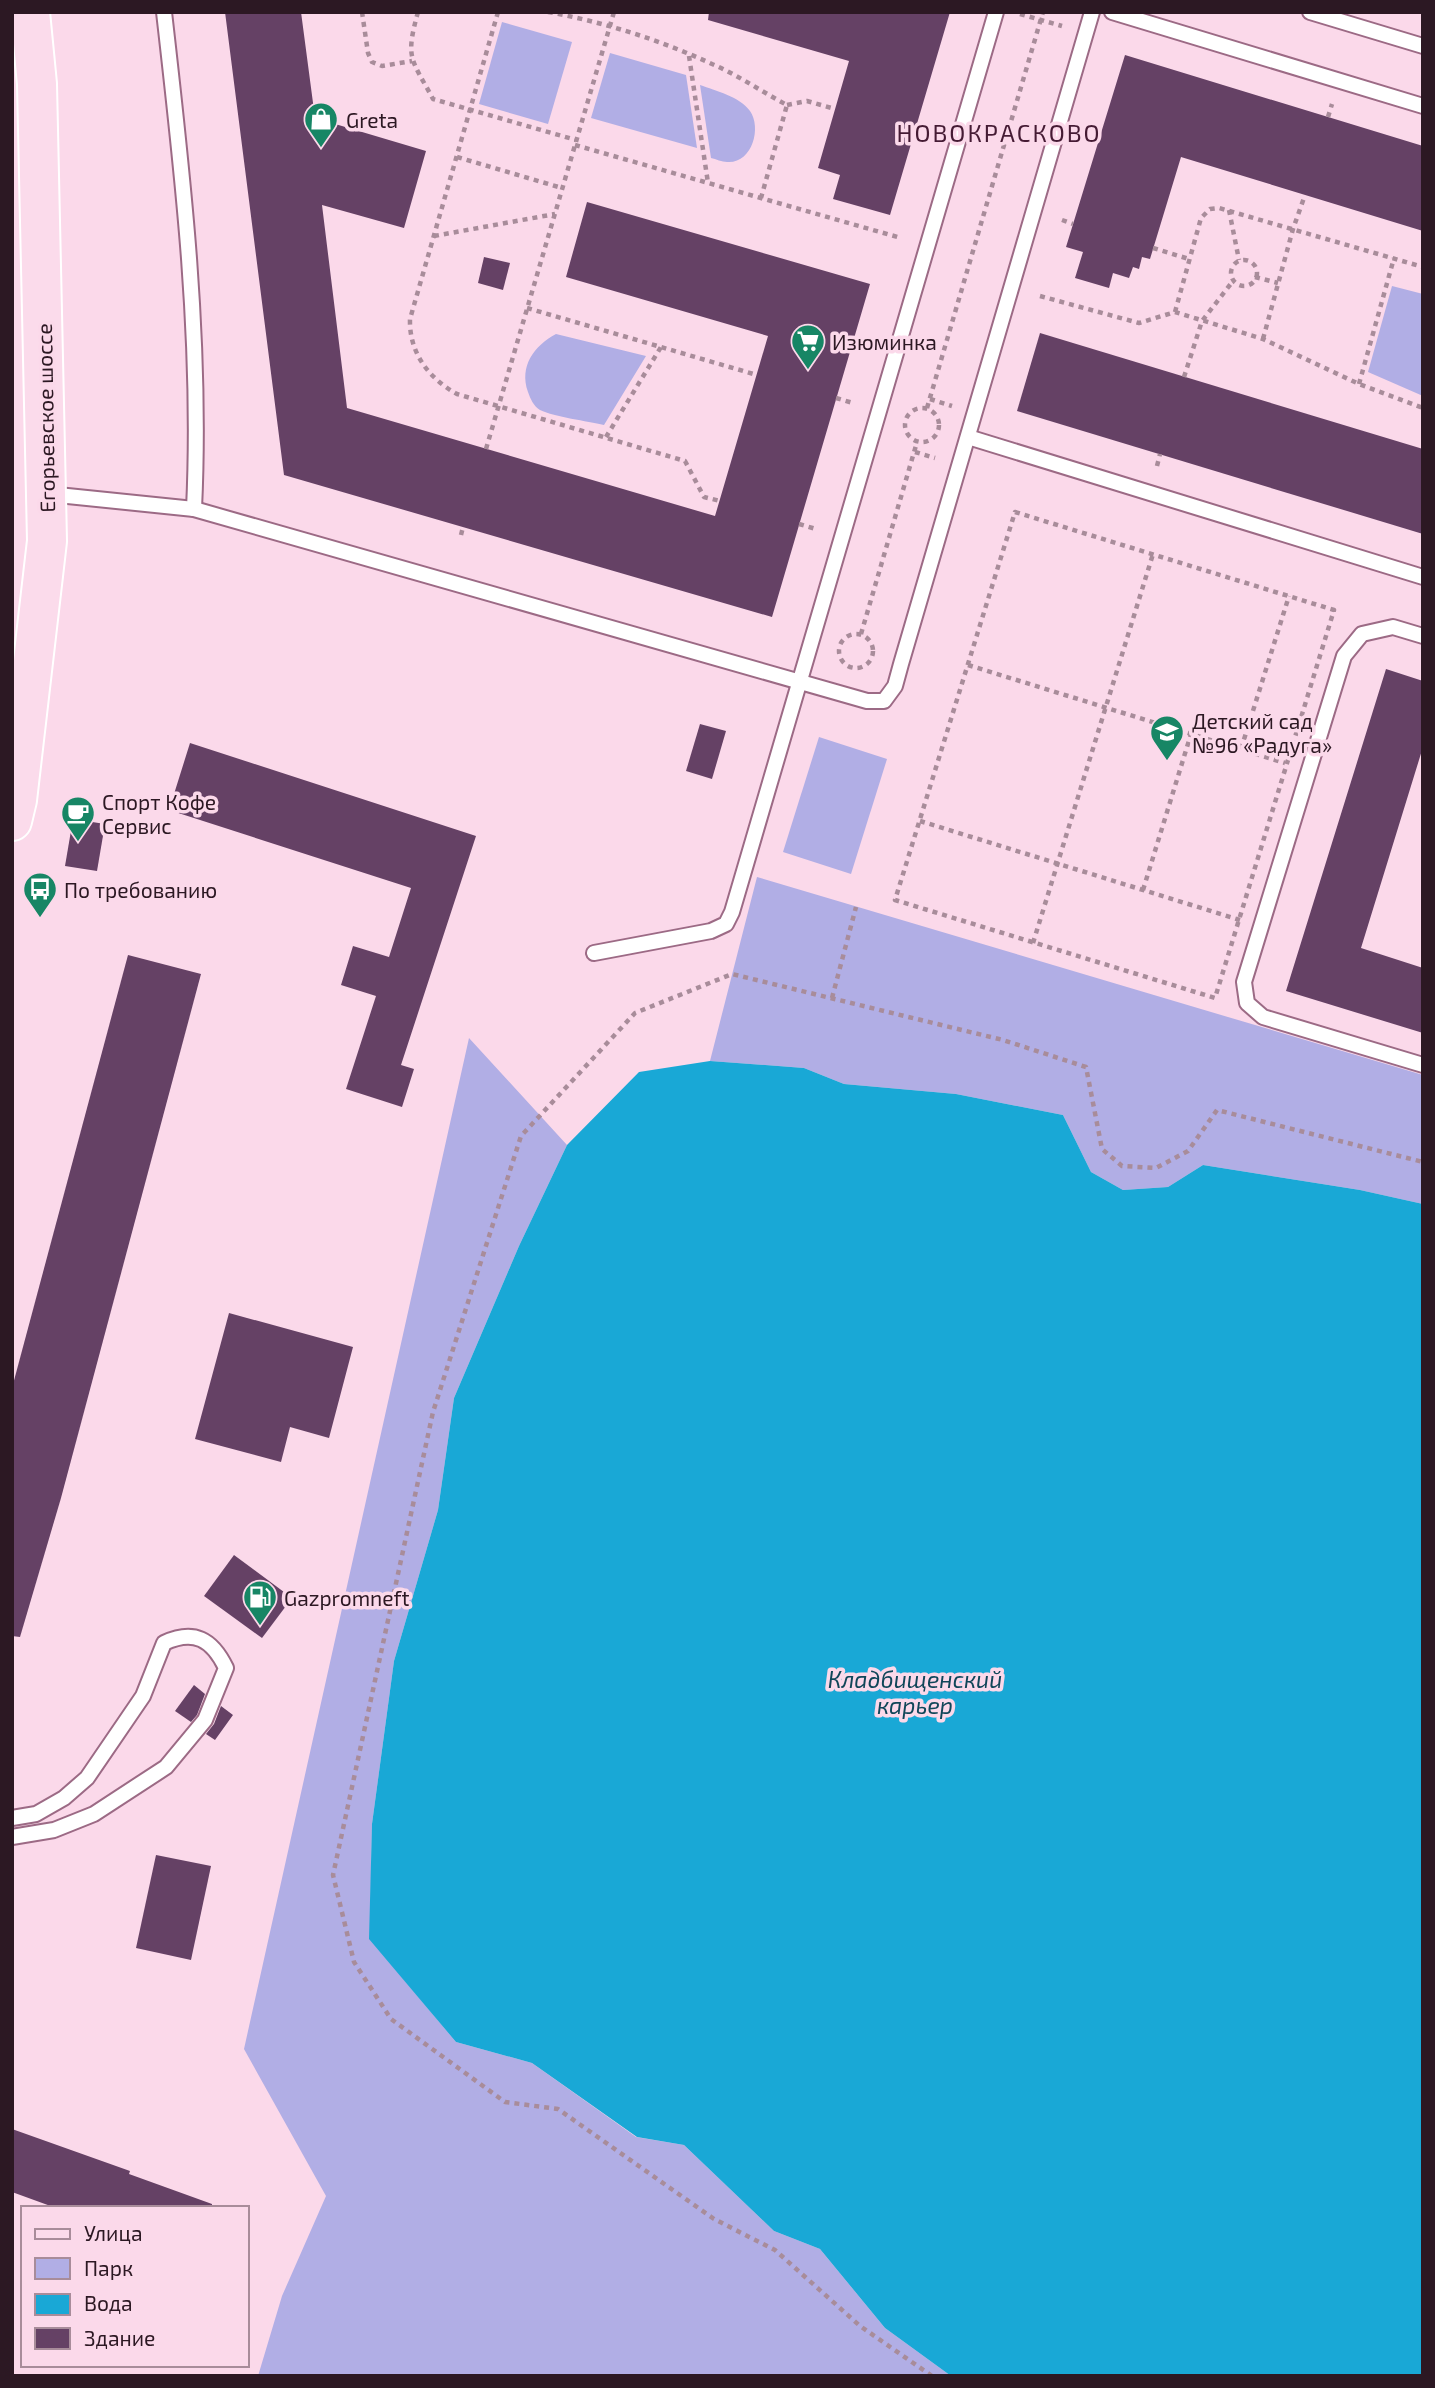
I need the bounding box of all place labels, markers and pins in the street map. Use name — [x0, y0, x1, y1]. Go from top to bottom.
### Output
shop icon: Greta — [302, 100, 340, 149]
place label: Greta — [346, 107, 398, 132]
supermarket icon: Изюминка — [789, 322, 827, 371]
place label: Изюминка — [832, 329, 937, 354]
place label: Детский сад №96 «Радуга» — [1192, 708, 1332, 758]
school or university icon: Детский сад №96 «Радуга» — [1148, 713, 1186, 762]
place label: Спорт Кофе Сервис — [102, 789, 216, 838]
cafe icon: Спорт Кофе Сервис — [59, 794, 97, 843]
bus stop icon: По требованию — [21, 870, 59, 919]
place label: По требованию — [64, 877, 217, 902]
fuel station icon: Gazpromneft — [241, 1578, 279, 1627]
place label: Gazpromneft — [284, 1585, 410, 1610]

